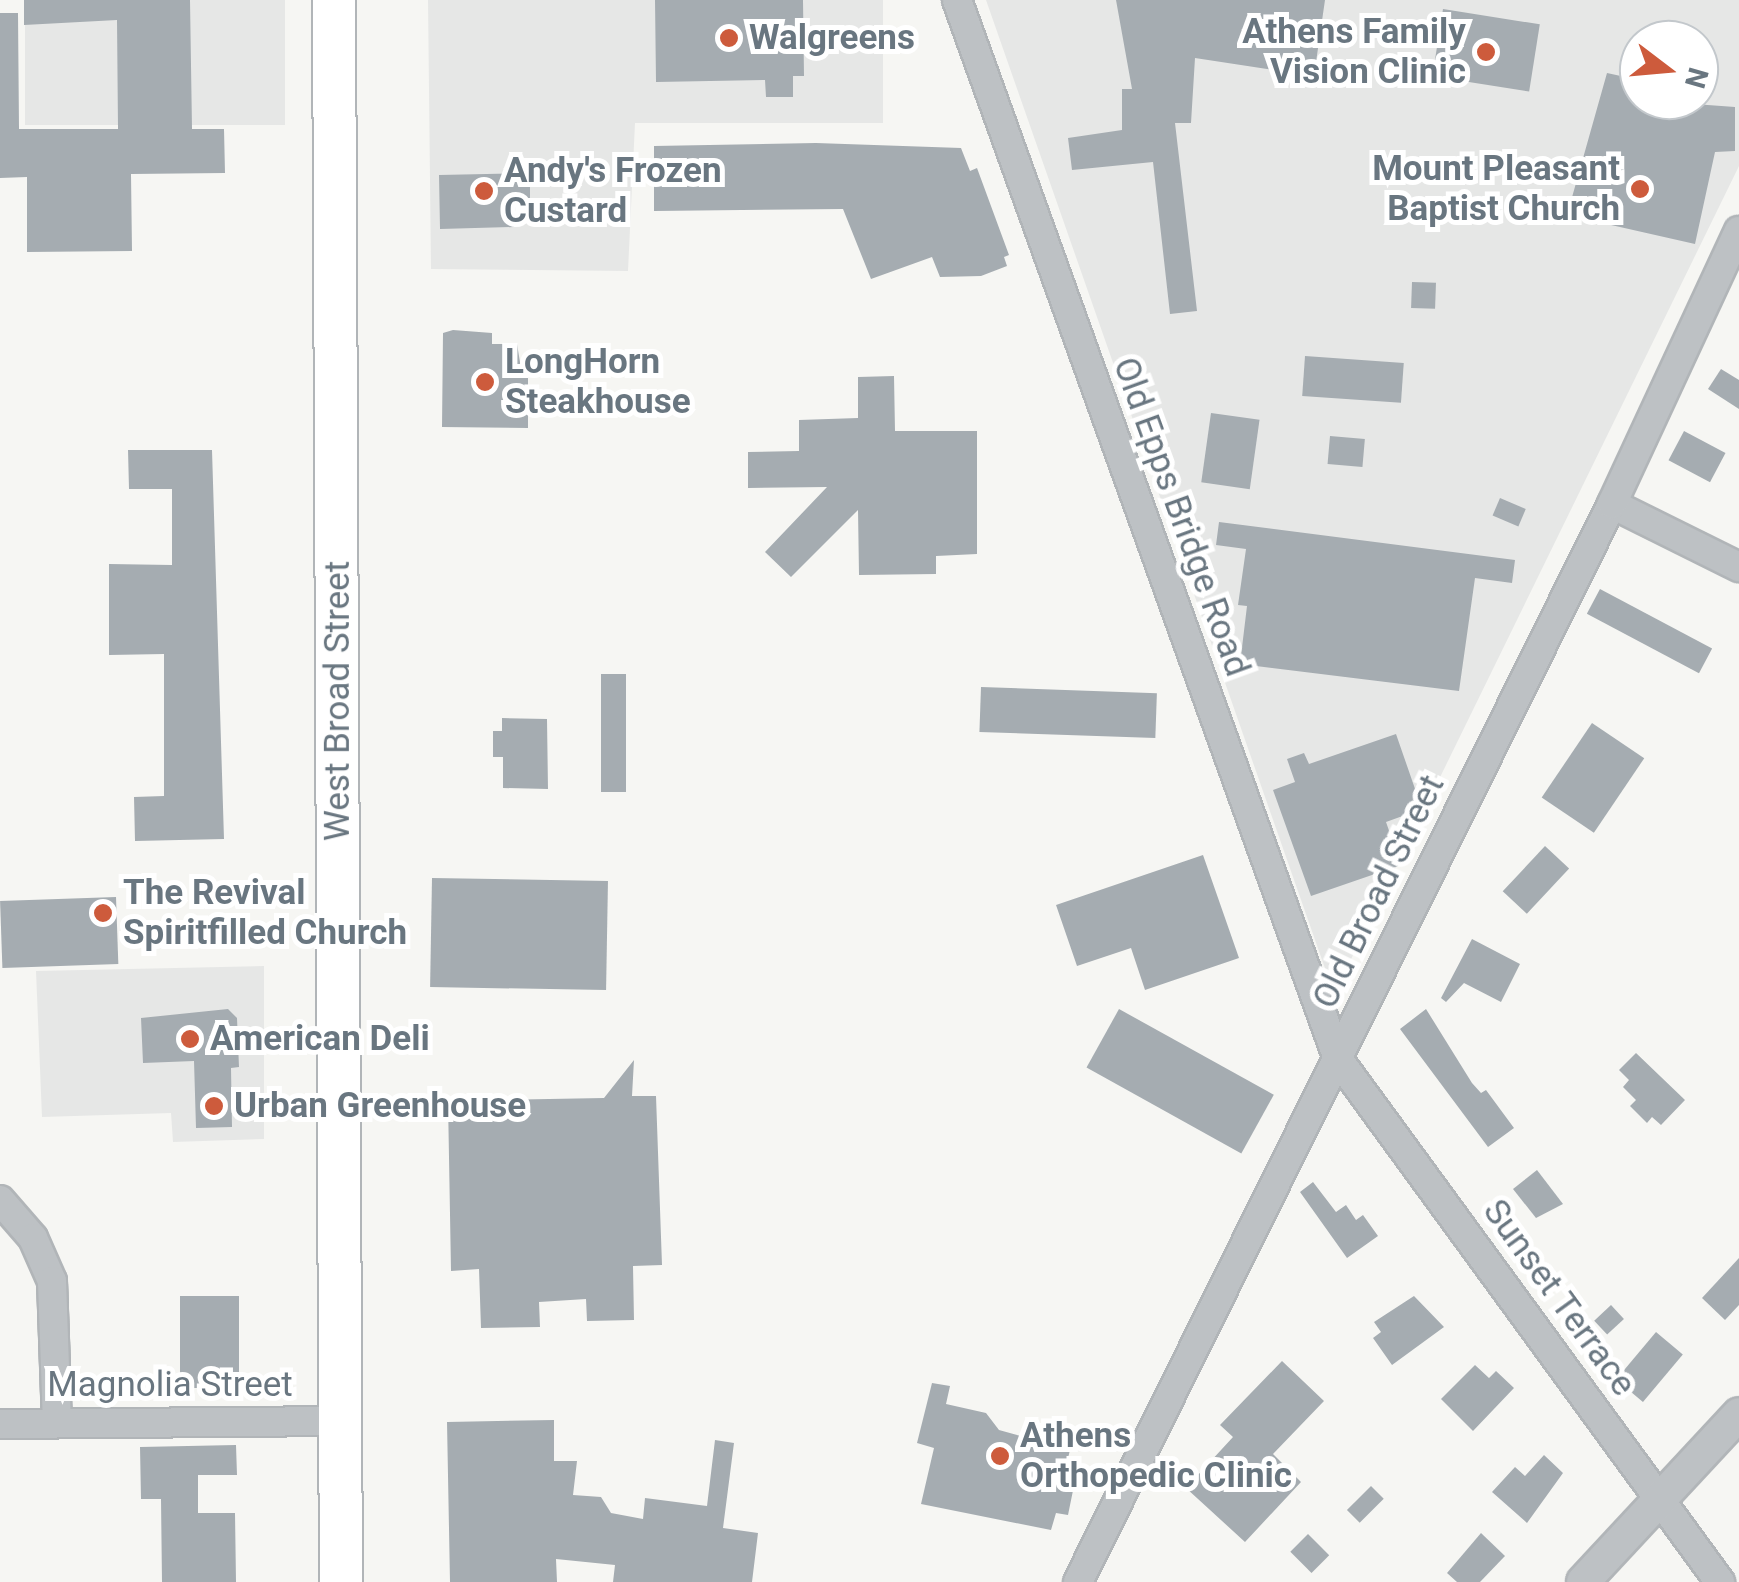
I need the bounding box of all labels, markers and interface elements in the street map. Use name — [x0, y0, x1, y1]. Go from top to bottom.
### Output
place label: Athens Family Vision Clinic — [1242, 11, 1466, 93]
place label: Walgreens — [749, 17, 915, 59]
north arrow — [1619, 20, 1719, 120]
marker: Walgreens — [718, 27, 740, 49]
marker: Athens Family Vision Clinic — [1475, 41, 1497, 63]
text: N — [1678, 64, 1715, 92]
place label: Mount Pleasant Baptist Church — [1372, 148, 1620, 230]
place label: Andy's Frozen Custard — [504, 150, 722, 232]
marker: Mount Pleasant Baptist Church — [1629, 178, 1651, 200]
marker: Andy's Frozen Custard — [473, 180, 495, 202]
place label: LongHorn Steakhouse — [505, 341, 691, 423]
street label: Old Epps Bridge Road — [1104, 352, 1258, 682]
marker: LongHorn Steakhouse — [474, 371, 496, 393]
street label: West Broad Street — [317, 561, 359, 841]
street label: Old Broad Street — [1304, 769, 1454, 1015]
place label: The Revival Spiritfilled Church — [123, 872, 407, 954]
marker: The Revival Spiritfilled Church — [92, 902, 114, 924]
place label: American Deli — [210, 1018, 430, 1060]
marker: American Deli — [179, 1028, 201, 1050]
place label: Urban Greenhouse — [234, 1085, 526, 1127]
marker: Urban Greenhouse — [203, 1095, 225, 1117]
street label: Sunset Terrace — [1474, 1191, 1644, 1405]
street label: Magnolia Street — [47, 1364, 293, 1406]
place label: Athens Orthopedic Clinic — [1020, 1415, 1292, 1497]
marker: Athens Orthopedic Clinic — [989, 1445, 1011, 1467]

